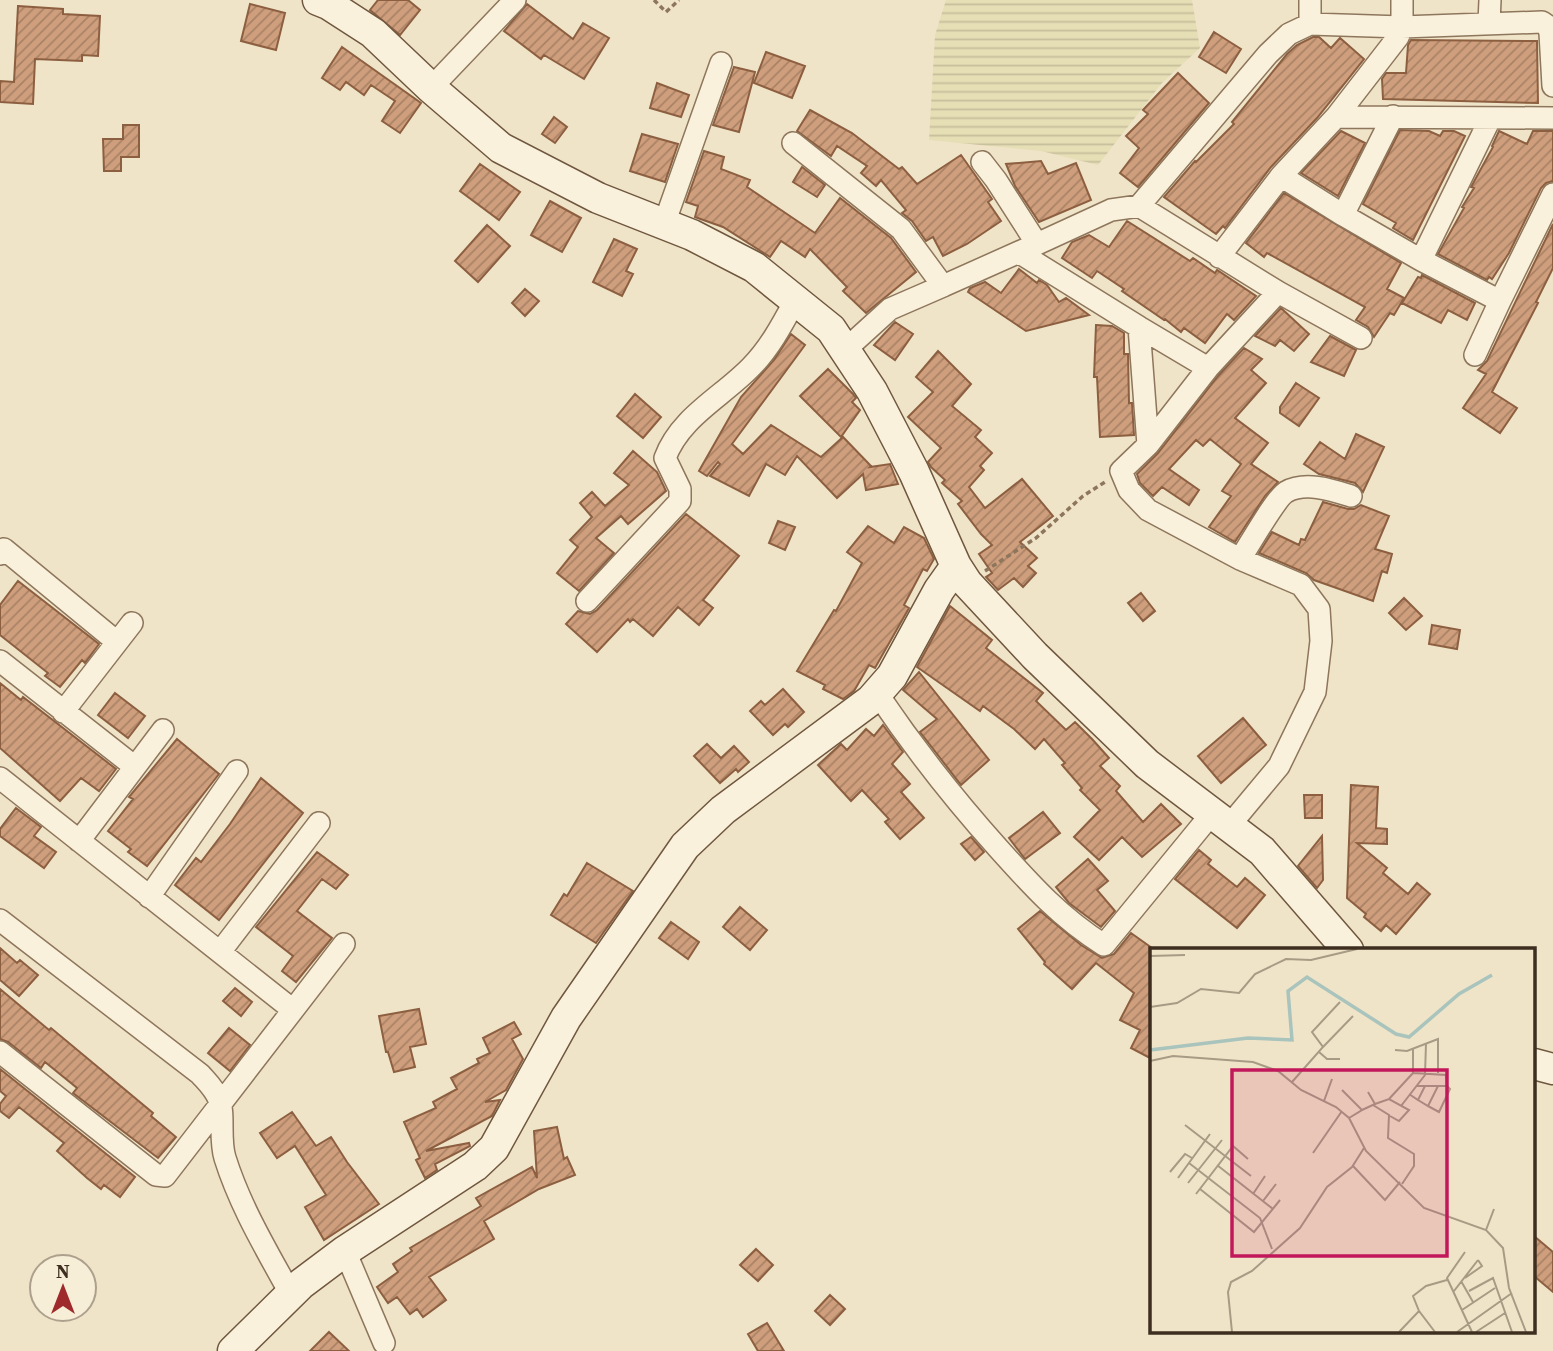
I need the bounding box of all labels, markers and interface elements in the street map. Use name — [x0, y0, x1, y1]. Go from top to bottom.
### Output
inset map — [1150, 948, 1536, 1334]
north arrow — [28, 1253, 98, 1323]
text: N — [56, 1258, 70, 1284]

